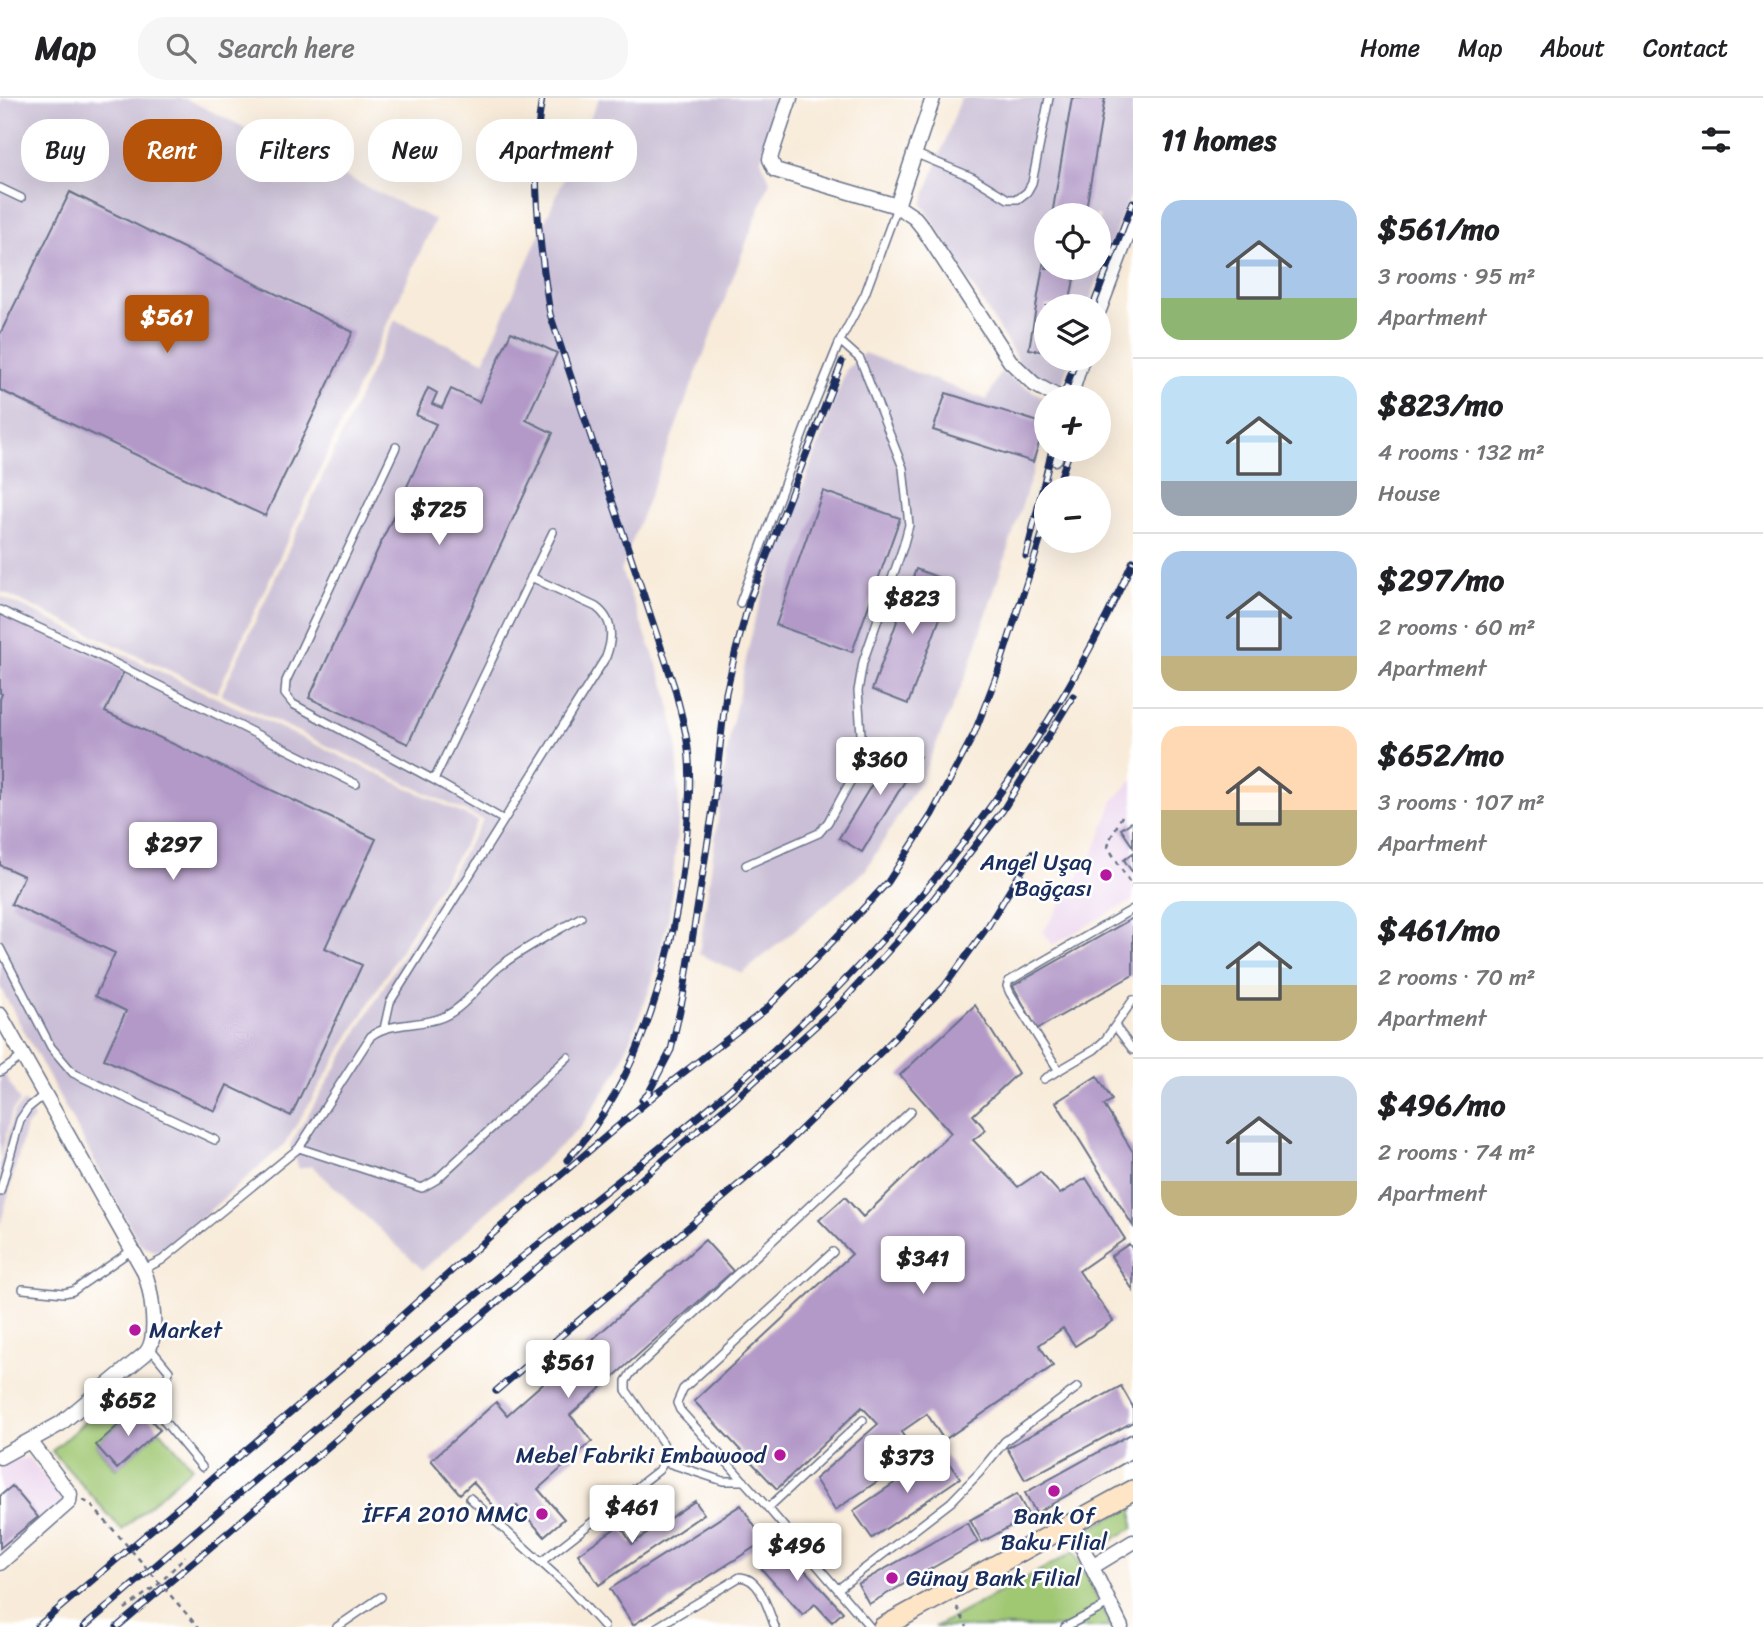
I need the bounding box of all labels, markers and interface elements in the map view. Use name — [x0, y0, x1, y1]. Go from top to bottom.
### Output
search box — [138, 17, 628, 80]
text: Map — [35, 19, 96, 77]
text: Search here — [218, 25, 355, 71]
text: Home — [1360, 27, 1420, 69]
text: Map — [1458, 27, 1502, 69]
text: About — [1540, 27, 1605, 69]
text: Contact — [1643, 27, 1728, 69]
icon: search — [162, 29, 200, 67]
text: 11 homes — [1161, 113, 1276, 167]
chip: Buy — [21, 119, 109, 182]
chip: Rent — [123, 119, 222, 182]
chip: Filters — [236, 119, 354, 182]
chip: New — [368, 119, 462, 182]
chip: Apartment — [476, 119, 637, 182]
icon: filters — [1697, 121, 1735, 159]
text: $561/mo — [1378, 202, 1500, 256]
map controls — [1034, 203, 1111, 553]
button: locate — [1034, 203, 1111, 280]
icon: home — [1217, 228, 1301, 312]
text: 3 rooms · 95 m² — [1378, 256, 1535, 297]
button: layers — [1034, 294, 1111, 371]
pin: $561 — [126, 296, 208, 355]
text: $561 — [141, 297, 193, 338]
text: Apartment — [1378, 297, 1487, 338]
text: $823/mo — [1378, 378, 1503, 432]
button: + — [1034, 385, 1111, 462]
icon: home — [1217, 404, 1301, 488]
text: 4 rooms · 132 m² — [1378, 432, 1545, 473]
text: House — [1378, 473, 1440, 514]
button: − — [1034, 476, 1111, 553]
pin: $725 — [398, 488, 480, 547]
text: $725 — [411, 489, 467, 530]
text: $297/mo — [1378, 553, 1504, 607]
pin: $823 — [871, 576, 953, 636]
text: $823 — [884, 578, 940, 619]
icon: home — [1217, 579, 1301, 663]
text: 2 rooms · 60 m² — [1378, 607, 1536, 648]
text: Apartment — [1378, 648, 1487, 689]
text: $652/mo — [1378, 728, 1504, 782]
pin: $360 — [839, 738, 921, 797]
text: $360 — [852, 739, 908, 780]
icon: home — [1217, 754, 1301, 838]
text: 3 rooms · 107 m² — [1378, 782, 1545, 823]
pin: $297 — [132, 822, 214, 882]
text: Apartment — [1378, 823, 1487, 864]
text: $297 — [145, 824, 201, 865]
place label: Angel Uşaq Bağçası — [979, 842, 1092, 909]
marker: Angel Uşaq Bağçası — [1098, 867, 1114, 883]
text: $461/mo — [1378, 903, 1500, 957]
icon: home — [1217, 929, 1301, 1013]
text: 2 rooms · 70 m² — [1378, 957, 1536, 998]
text: Apartment — [1378, 998, 1487, 1039]
text: $496/mo — [1378, 1078, 1506, 1132]
icon: home — [1217, 1104, 1301, 1188]
text: 2 rooms · 74 m² — [1378, 1132, 1535, 1173]
text: Apartment — [1378, 1173, 1487, 1214]
pin: $341 — [882, 1236, 964, 1296]
text: $341 — [897, 1238, 949, 1279]
place label: Market — [149, 1310, 224, 1351]
marker: Market — [127, 1322, 143, 1338]
pin: $561 — [527, 1340, 609, 1400]
text: $561 — [542, 1342, 594, 1383]
pin: $652 — [87, 1378, 169, 1438]
text: $652 — [100, 1380, 156, 1421]
place label: Mebel Fabriki Embawood — [516, 1435, 768, 1476]
pin: $373 — [866, 1436, 948, 1495]
text: $373 — [880, 1437, 934, 1478]
marker: Mebel Fabriki Embawood — [772, 1447, 788, 1463]
marker: Bank Of Baku Filial — [1046, 1483, 1062, 1499]
pin: $461 — [591, 1486, 673, 1545]
text: $461 — [606, 1487, 658, 1528]
place label: İFFA 2010 MMC — [361, 1494, 528, 1535]
place label: Bank Of Baku Filial — [1001, 1496, 1108, 1563]
marker: İFFA 2010 MMC — [534, 1506, 550, 1522]
pin: $496 — [756, 1524, 838, 1583]
text: $496 — [768, 1525, 826, 1566]
place label: Günay Bank Filial — [906, 1558, 1082, 1599]
marker: Günay Bank Filial — [884, 1570, 900, 1586]

